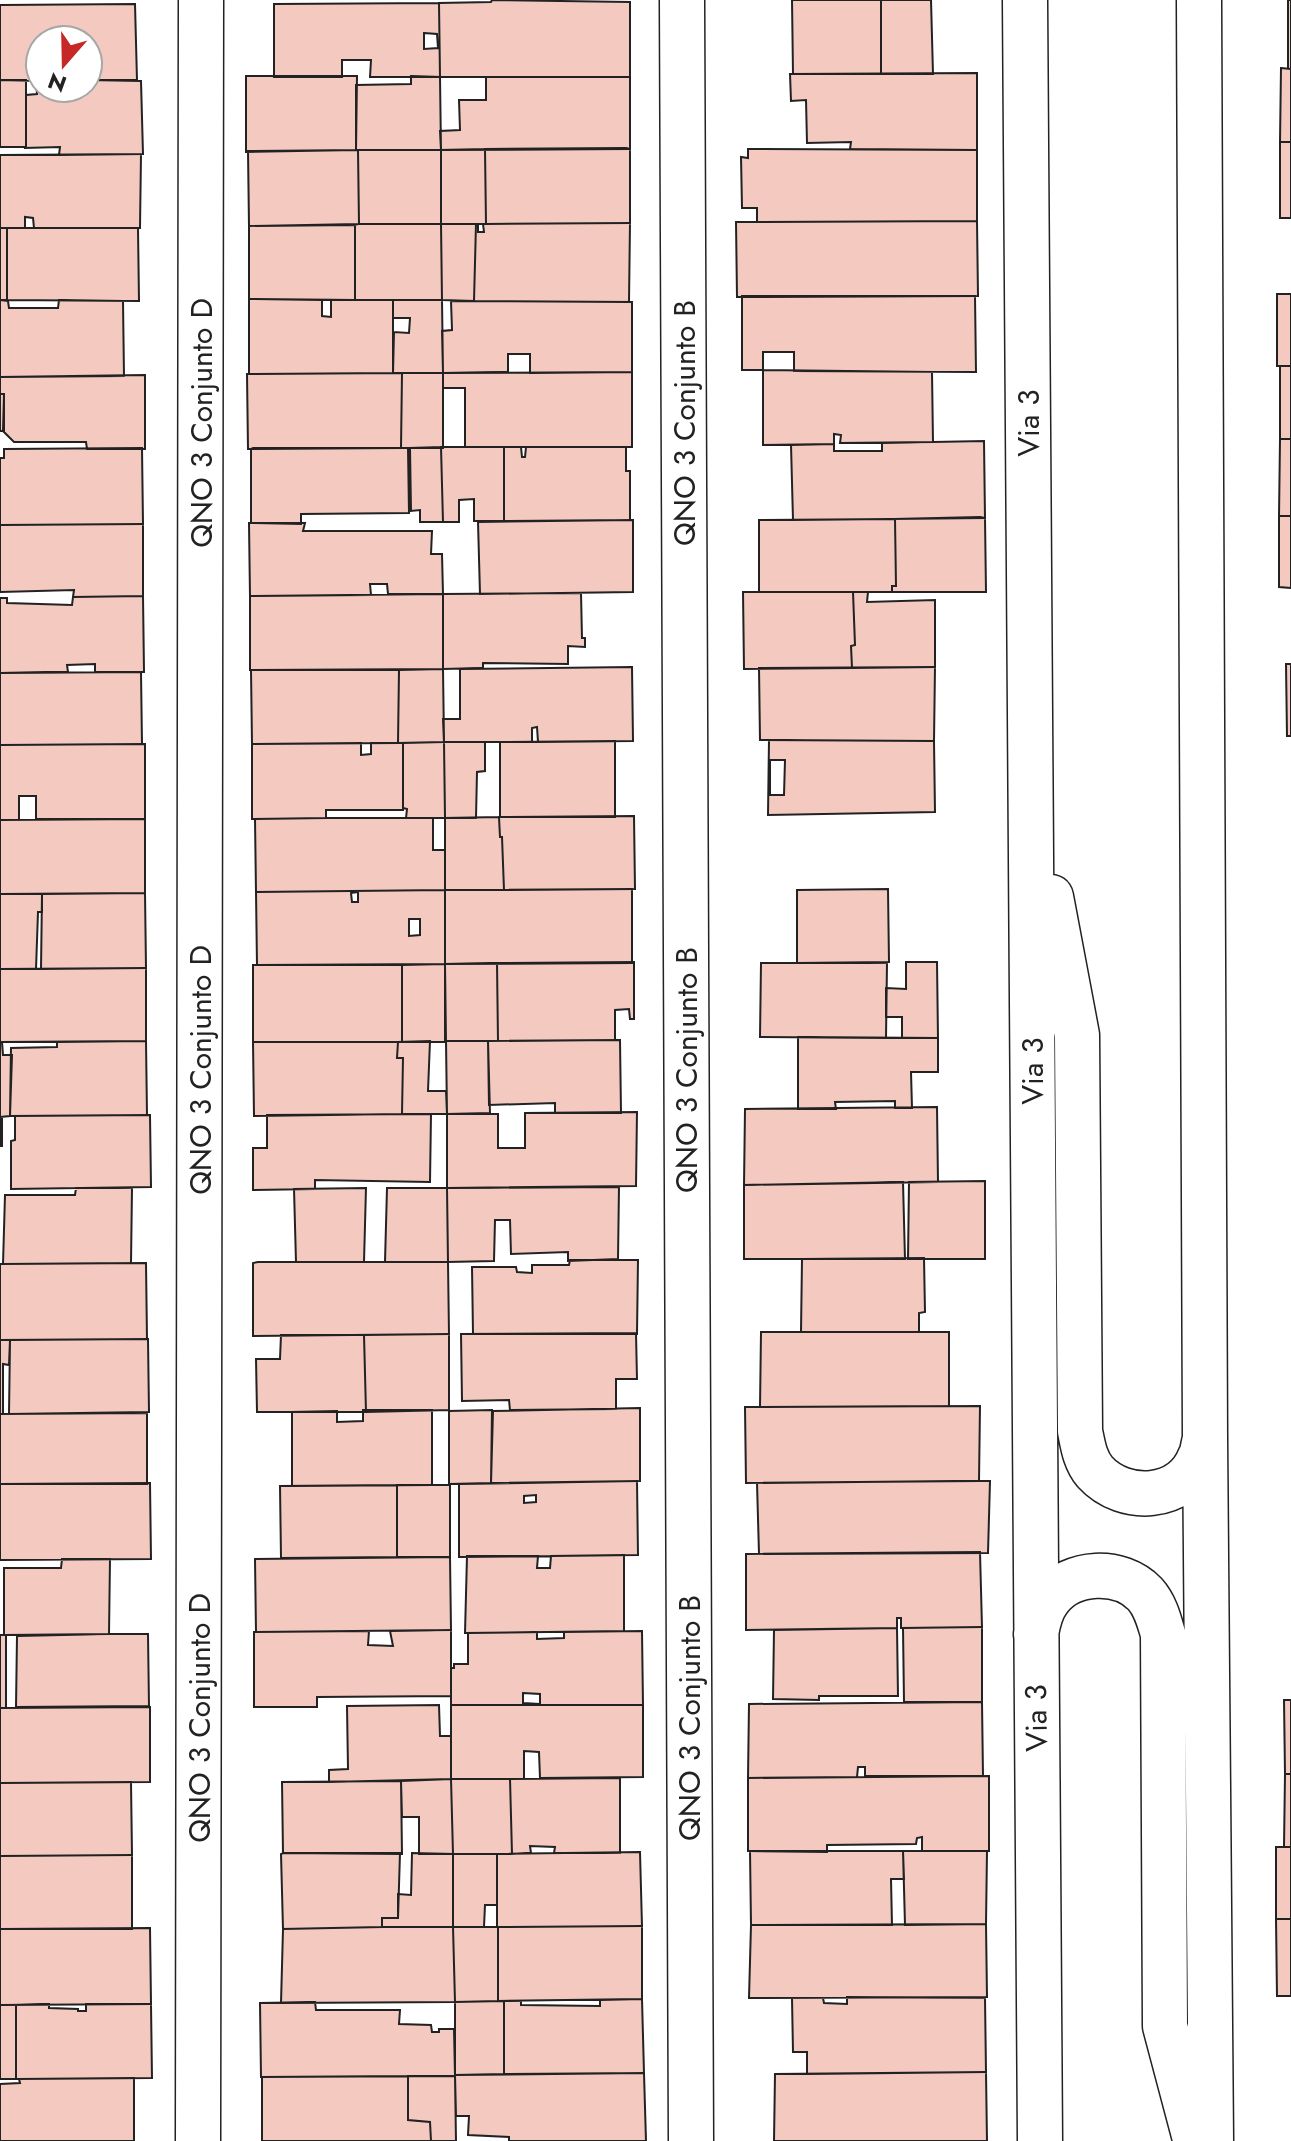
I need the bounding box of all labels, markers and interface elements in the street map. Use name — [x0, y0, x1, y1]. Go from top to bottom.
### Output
north arrow — [24, 24, 104, 104]
text: N — [43, 65, 71, 101]
street label: QNO 3 Conjunto D — [180, 298, 223, 548]
street label: QNO 3 Conjunto B — [663, 300, 706, 546]
street label: Via 3 — [1007, 389, 1050, 457]
street label: QNO 3 Conjunto D — [179, 945, 222, 1195]
street label: QNO 3 Conjunto B — [665, 947, 708, 1193]
street label: Via 3 — [1011, 1037, 1054, 1105]
street label: QNO 3 Conjunto D — [178, 1593, 221, 1843]
street label: QNO 3 Conjunto B — [668, 1595, 711, 1841]
street label: Via 3 — [1014, 1684, 1058, 1752]

